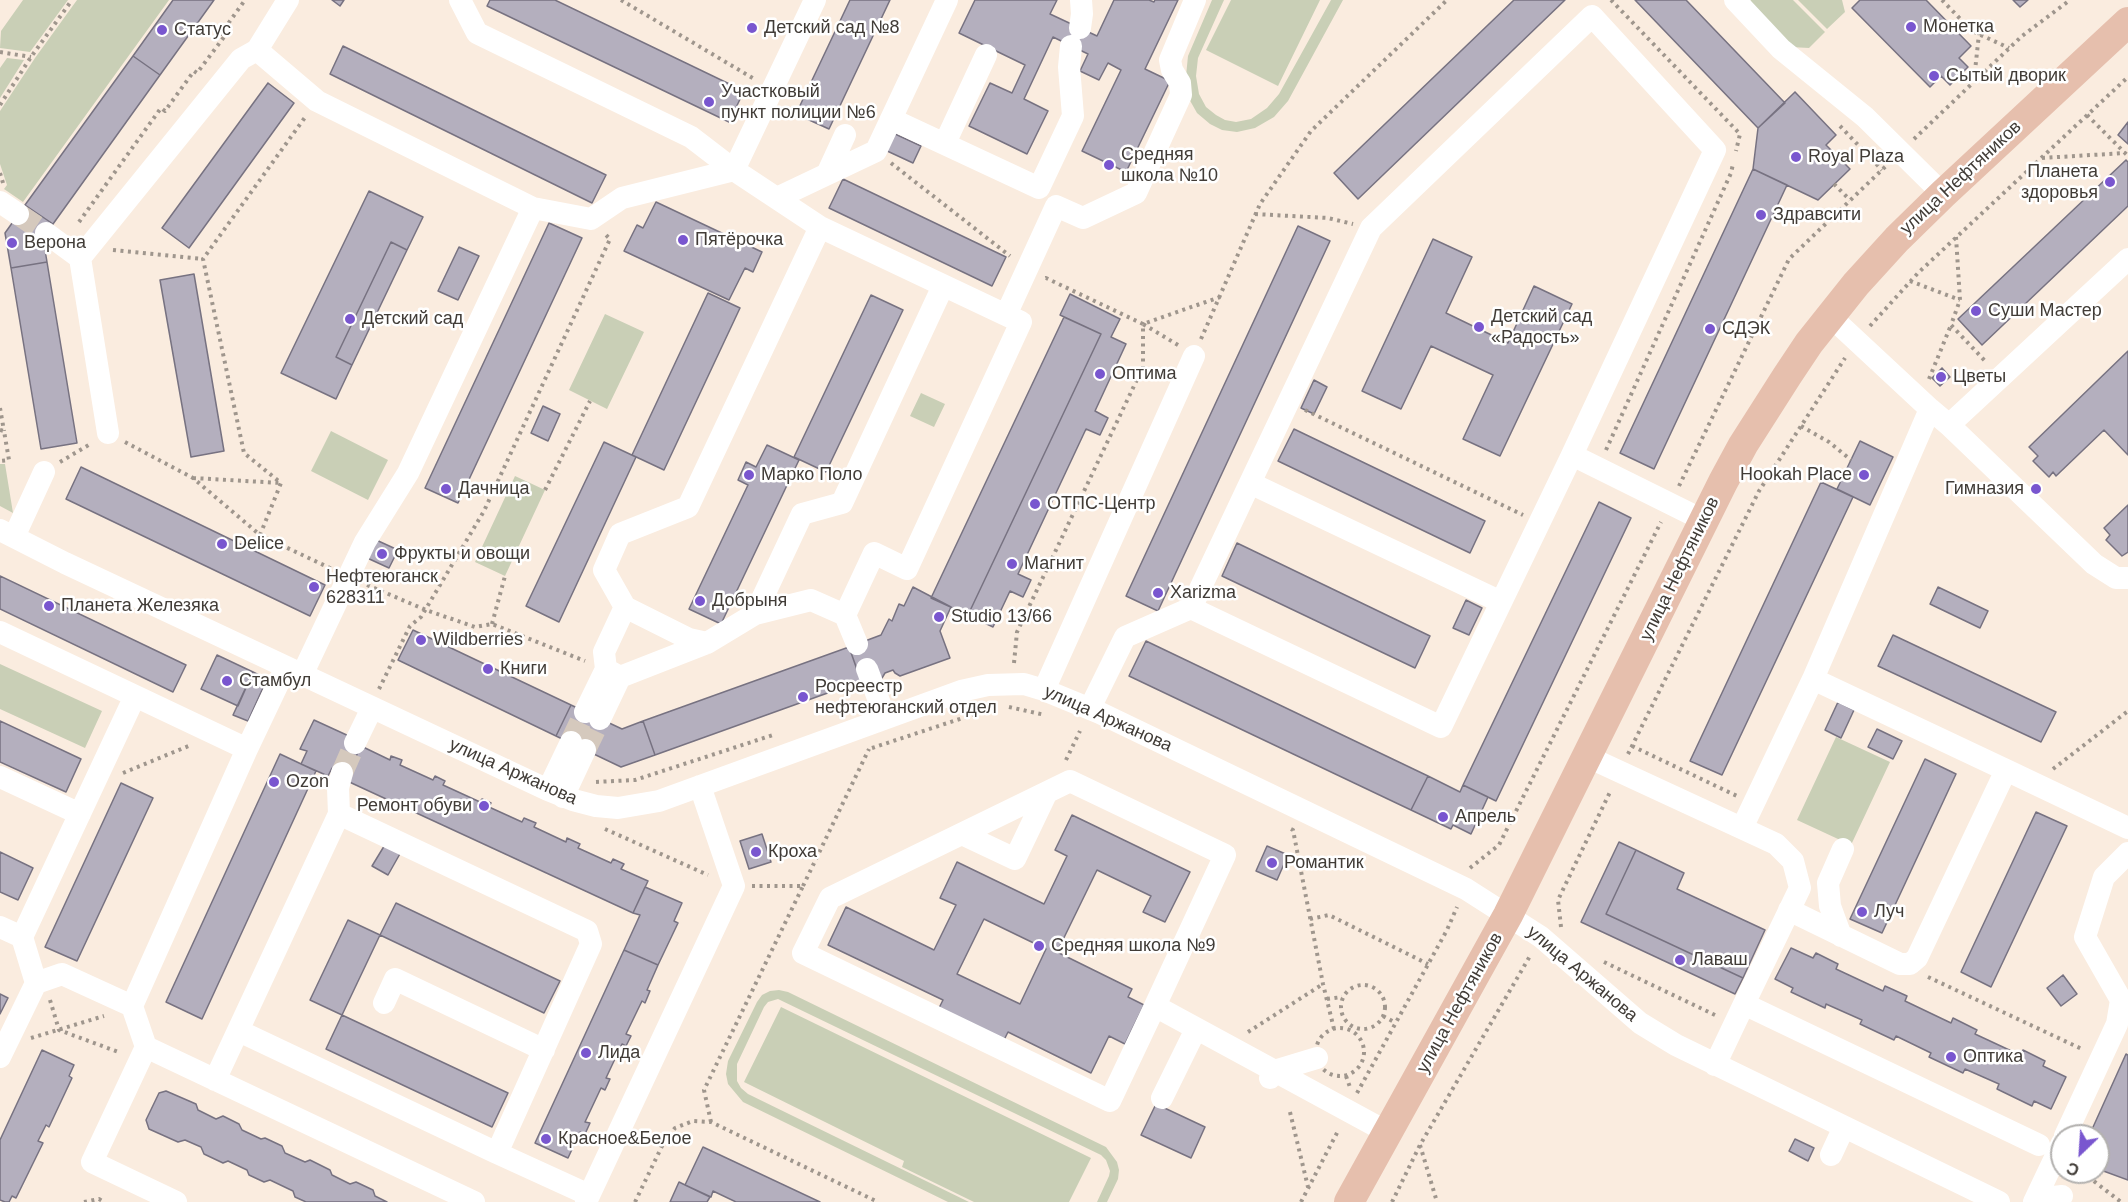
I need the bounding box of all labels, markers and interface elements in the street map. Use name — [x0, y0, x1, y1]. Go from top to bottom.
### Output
place label: Монетка — [1923, 16, 1994, 38]
place label: Детский сад №8 — [764, 17, 899, 39]
place label: Статус — [174, 19, 231, 41]
marker: Монетка — [1904, 20, 1918, 34]
marker: Детский сад №8 — [745, 21, 759, 35]
marker: Статус — [155, 23, 169, 37]
place label: Сытый дворик — [1946, 65, 2066, 87]
marker: Сытый дворик — [1927, 69, 1941, 83]
place label: Участковый пункт полиции №6 — [721, 81, 876, 124]
marker: Участковый пункт полиции №6 — [702, 95, 716, 109]
street label: улица Нефтяников — [1896, 116, 2026, 240]
place label: Средняя школа №10 — [1121, 144, 1218, 186]
place label: Royal Plaza — [1808, 146, 1904, 168]
marker: Royal Plaza — [1789, 150, 1803, 164]
marker: Средняя школа №10 — [1102, 158, 1116, 172]
place label: Планета здоровья — [2021, 161, 2098, 204]
marker: Планета здоровья — [2103, 175, 2117, 189]
place label: Здравсити — [1773, 204, 1861, 226]
marker: Здравсити — [1754, 208, 1768, 222]
place label: Пятёрочка — [695, 229, 783, 251]
place label: Верона — [24, 232, 86, 254]
marker: Пятёрочка — [676, 233, 690, 247]
marker: Верона — [5, 236, 19, 250]
place label: Суши Мастер — [1988, 300, 2102, 322]
marker: Суши Мастер — [1969, 304, 1983, 318]
place label: Детский сад «Радость» — [1491, 306, 1592, 348]
place label: Детский сад — [362, 308, 463, 330]
marker: Детский сад — [343, 312, 357, 326]
place label: СДЭК — [1722, 318, 1770, 340]
marker: Детский сад «Радость» — [1472, 320, 1486, 334]
marker: СДЭК — [1703, 322, 1717, 336]
place label: Оптима — [1112, 363, 1176, 385]
place label: Цветы — [1953, 366, 2006, 388]
marker: Оптима — [1093, 367, 1107, 381]
marker: Цветы — [1934, 370, 1948, 384]
place label: Марко Поло — [761, 464, 863, 486]
place label: Hookah Place — [1740, 464, 1852, 486]
marker: Марко Поло — [742, 468, 756, 482]
marker: Hookah Place — [1857, 468, 1871, 482]
place label: Дачница — [458, 478, 529, 500]
place label: Гимназия — [1945, 478, 2024, 500]
marker: Дачница — [439, 482, 453, 496]
marker: Гимназия — [2029, 482, 2043, 496]
place label: ОТПС-Центр — [1047, 493, 1155, 515]
street label: улица Нефтяников — [1636, 493, 1724, 645]
marker: ОТПС-Центр — [1028, 497, 1042, 511]
place label: Delice — [234, 533, 284, 555]
marker: Delice — [215, 537, 229, 551]
place label: Фрукты и овощи — [394, 543, 530, 565]
marker: Фрукты и овощи — [375, 547, 389, 561]
place label: Магнит — [1024, 553, 1084, 575]
marker: Магнит — [1005, 557, 1019, 571]
place label: Нефтеюганск 628311 — [326, 566, 438, 608]
marker: Нефтеюганск 628311 — [307, 580, 321, 594]
place label: Xarizma — [1170, 582, 1236, 604]
marker: Xarizma — [1151, 586, 1165, 600]
place label: Добрыня — [712, 590, 787, 612]
marker: Добрыня — [693, 594, 707, 608]
place label: Планета Железяка — [61, 595, 219, 617]
marker: Планета Железяка — [42, 599, 56, 613]
place label: Studio 13/66 — [951, 606, 1052, 628]
marker: Studio 13/66 — [932, 610, 946, 624]
place label: Wildberries — [433, 629, 523, 651]
marker: Wildberries — [414, 633, 428, 647]
place label: Книги — [500, 658, 547, 680]
marker: Книги — [481, 662, 495, 676]
place label: Стамбул — [239, 670, 311, 692]
marker: Стамбул — [220, 674, 234, 688]
place label: Росреестр нефтеюганский отдел — [815, 676, 997, 718]
street label: улица Аржанова — [1041, 681, 1175, 757]
marker: Росреестр нефтеюганский отдел — [796, 690, 810, 704]
street label: улица Аржанова — [446, 734, 580, 810]
place label: Ozon — [286, 771, 329, 793]
marker: Ozon — [267, 775, 281, 789]
place label: Ремонт обуви — [357, 795, 472, 817]
marker: Ремонт обуви — [477, 799, 491, 813]
place label: Апрель — [1455, 806, 1516, 828]
marker: Апрель — [1436, 810, 1450, 824]
place label: Кроха — [768, 841, 817, 863]
marker: Кроха — [749, 845, 763, 859]
place label: Романтик — [1284, 852, 1364, 874]
marker: Романтик — [1265, 856, 1279, 870]
place label: Луч — [1874, 901, 1904, 923]
marker: Луч — [1855, 905, 1869, 919]
street label: улица Аржанова — [1522, 921, 1642, 1027]
street label: улица Нефтяников — [1412, 929, 1508, 1077]
place label: Средняя школа №9 — [1051, 935, 1216, 957]
marker: Средняя школа №9 — [1032, 939, 1046, 953]
place label: Лаваш — [1692, 949, 1748, 971]
marker: Лаваш — [1673, 953, 1687, 967]
place label: Лида — [598, 1042, 640, 1064]
marker: Лида — [579, 1046, 593, 1060]
place label: Оптика — [1963, 1046, 2023, 1068]
marker: Оптика — [1944, 1050, 1958, 1064]
north arrow — [2050, 1124, 2110, 1184]
place label: Красное&Белое — [558, 1128, 691, 1150]
marker: Красное&Белое — [539, 1132, 553, 1146]
text: С — [2064, 1159, 2082, 1179]

